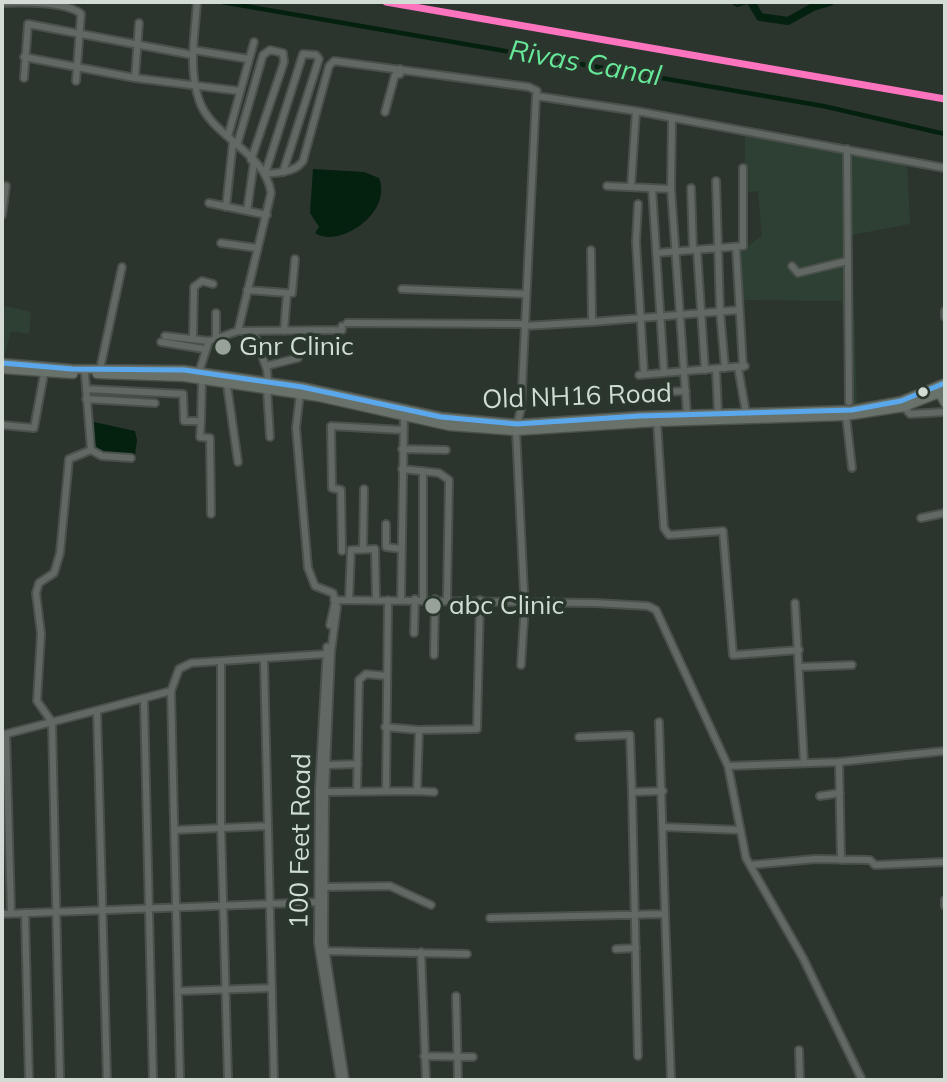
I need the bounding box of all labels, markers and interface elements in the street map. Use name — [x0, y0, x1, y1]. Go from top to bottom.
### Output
water label: Rivas Canal — [506, 34, 664, 94]
place label: Gnr Clinic — [239, 331, 354, 363]
marker: Gnr Clinic — [213, 337, 233, 357]
street label: Old NH16 Road — [482, 378, 672, 416]
unlabelled marker — [916, 385, 930, 399]
place label: abc Clinic — [449, 590, 564, 622]
marker: abc Clinic — [423, 596, 443, 616]
street label: 100 Feet Road — [284, 753, 318, 929]

